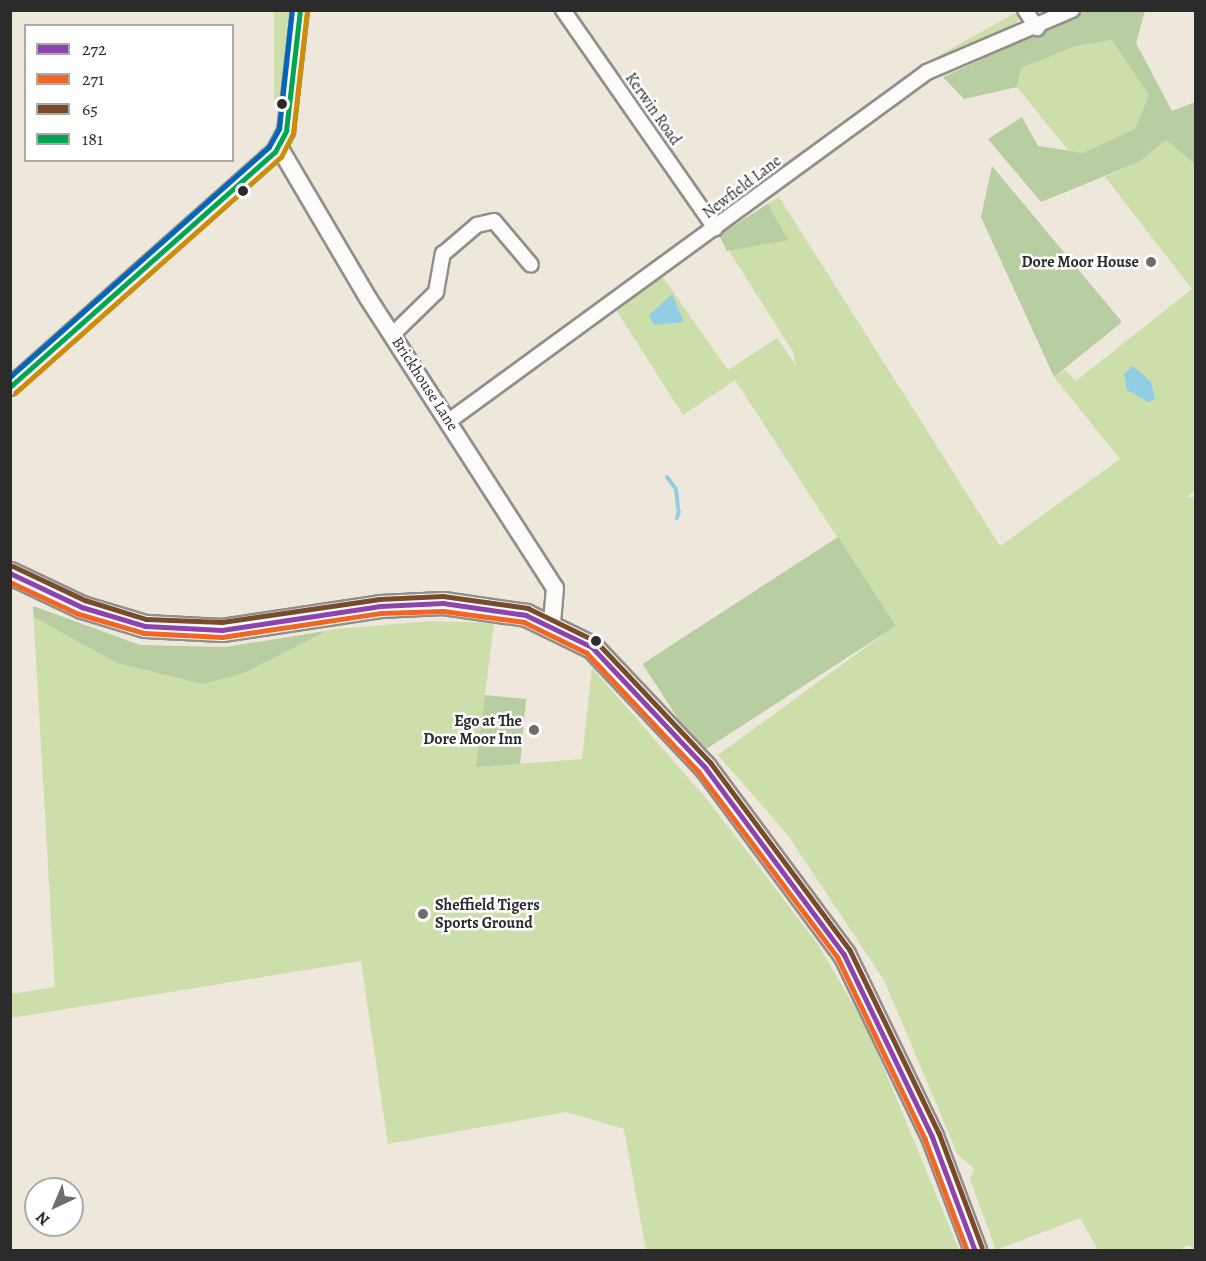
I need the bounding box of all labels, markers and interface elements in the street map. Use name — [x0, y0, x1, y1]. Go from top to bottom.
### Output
legend — [24, 24, 234, 162]
text: 272 — [82, 37, 107, 61]
text: 271 — [82, 67, 104, 91]
street label: Kerwin Road — [621, 69, 685, 149]
text: 65 — [82, 97, 98, 121]
unlabelled marker — [276, 98, 288, 110]
text: 181 — [82, 127, 103, 151]
street label: Newfield Lane — [699, 151, 785, 223]
unlabelled marker — [237, 185, 249, 197]
place label: Dore Moor House — [1021, 252, 1139, 272]
marker: Dore Moor House — [1144, 255, 1158, 269]
street label: Brickhouse Lane — [387, 333, 463, 435]
unlabelled marker — [590, 635, 602, 647]
place label: Ego at The Dore Moor Inn — [423, 711, 522, 749]
marker: Ego at The Dore Moor Inn — [527, 723, 541, 737]
place label: Sheffield Tigers Sports Ground — [435, 895, 540, 933]
marker: Sheffield Tigers Sports Ground — [416, 907, 430, 921]
north arrow — [24, 1177, 84, 1237]
text: N — [31, 1207, 55, 1230]

